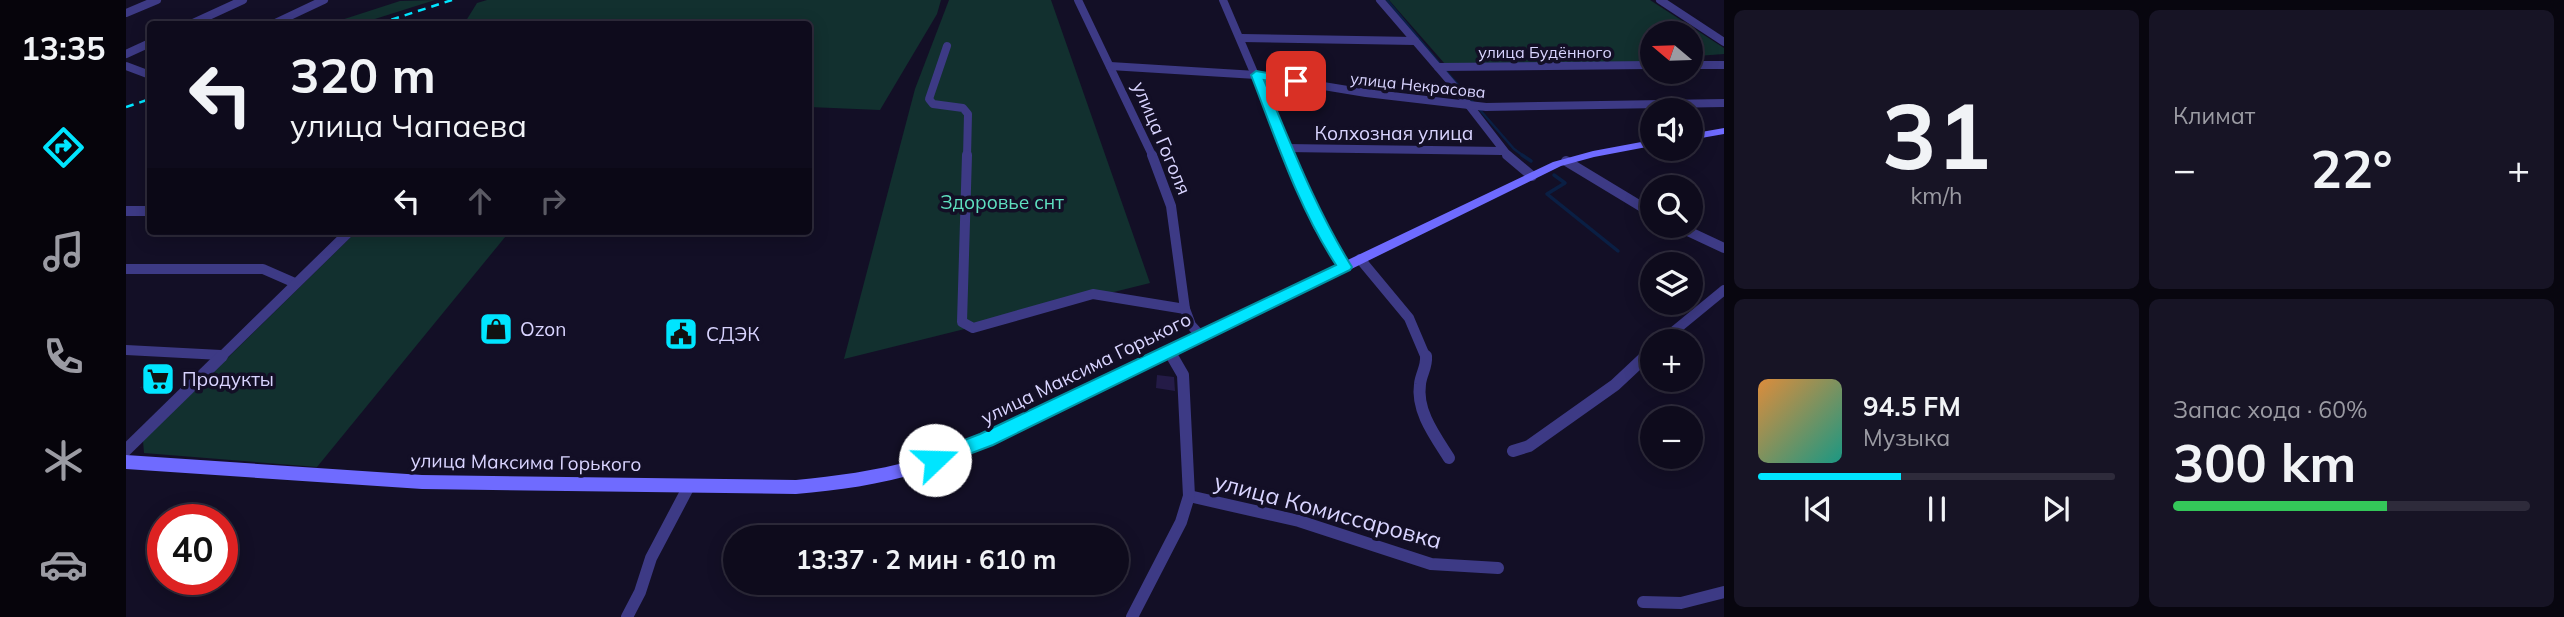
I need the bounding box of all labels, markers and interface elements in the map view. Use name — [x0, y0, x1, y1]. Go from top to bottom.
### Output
north arrow — [1640, 21, 1703, 84]
map controls — [1640, 21, 1703, 469]
text: 13:35 — [21, 28, 105, 68]
street label: улица Будённого — [1478, 42, 1612, 62]
text: 320 m — [290, 44, 436, 105]
icon: left — [175, 49, 266, 140]
pin — [1266, 51, 1326, 111]
icon: arrive — [1277, 62, 1315, 100]
street label: улица Некрасова — [1349, 68, 1487, 102]
street label: улица Гоголя — [1127, 78, 1197, 198]
text: 31 — [1882, 78, 1991, 192]
button: sound — [1640, 98, 1703, 161]
text: Климат — [2173, 101, 2255, 130]
text: улица Чапаева — [290, 105, 527, 145]
street label: Колхозная улица — [1315, 121, 1473, 145]
icon: directions — [39, 123, 88, 172]
text: 22° — [2310, 136, 2393, 201]
text: − — [2173, 145, 2196, 193]
text: + — [2507, 145, 2530, 193]
button: search — [1640, 175, 1703, 238]
text: km/h — [1910, 181, 1963, 210]
icon: left — [388, 182, 426, 220]
icon: ahead — [461, 182, 499, 220]
icon: right — [534, 182, 572, 220]
park label: Здоровье снт — [940, 190, 1064, 214]
icon: music — [39, 227, 88, 276]
button: layers — [1640, 252, 1703, 315]
street label: улица Максима Горького — [977, 307, 1195, 429]
shop icon: Ozon — [477, 310, 515, 348]
public building icon: СДЭК — [662, 315, 700, 353]
place label: Ozon — [520, 317, 566, 341]
place label: СДЭК — [706, 322, 760, 346]
button: + — [1640, 329, 1703, 392]
icon: phone — [39, 332, 88, 381]
supermarket icon: Продукты — [139, 360, 177, 398]
place label: Продукты — [182, 367, 274, 391]
text: 94.5 FM — [1863, 390, 1961, 423]
text: Запас хода · 60% — [2173, 395, 2368, 424]
button: − — [1640, 406, 1703, 469]
position arrow — [898, 423, 972, 497]
text: Музыка — [1863, 423, 1950, 452]
text: 300 km — [2173, 430, 2356, 495]
icon: climate — [39, 436, 88, 485]
street label: улица Максима Горького — [410, 448, 642, 476]
street label: улица Комиссаровка — [1211, 466, 1445, 555]
icon: previous — [1799, 490, 1837, 528]
icon: pause — [1918, 490, 1956, 528]
icon: next — [2037, 490, 2075, 528]
speed limit sign: 40 — [147, 504, 238, 595]
icon: car — [39, 540, 88, 589]
text: 13:37 · 2 мин · 610 m — [796, 543, 1056, 576]

